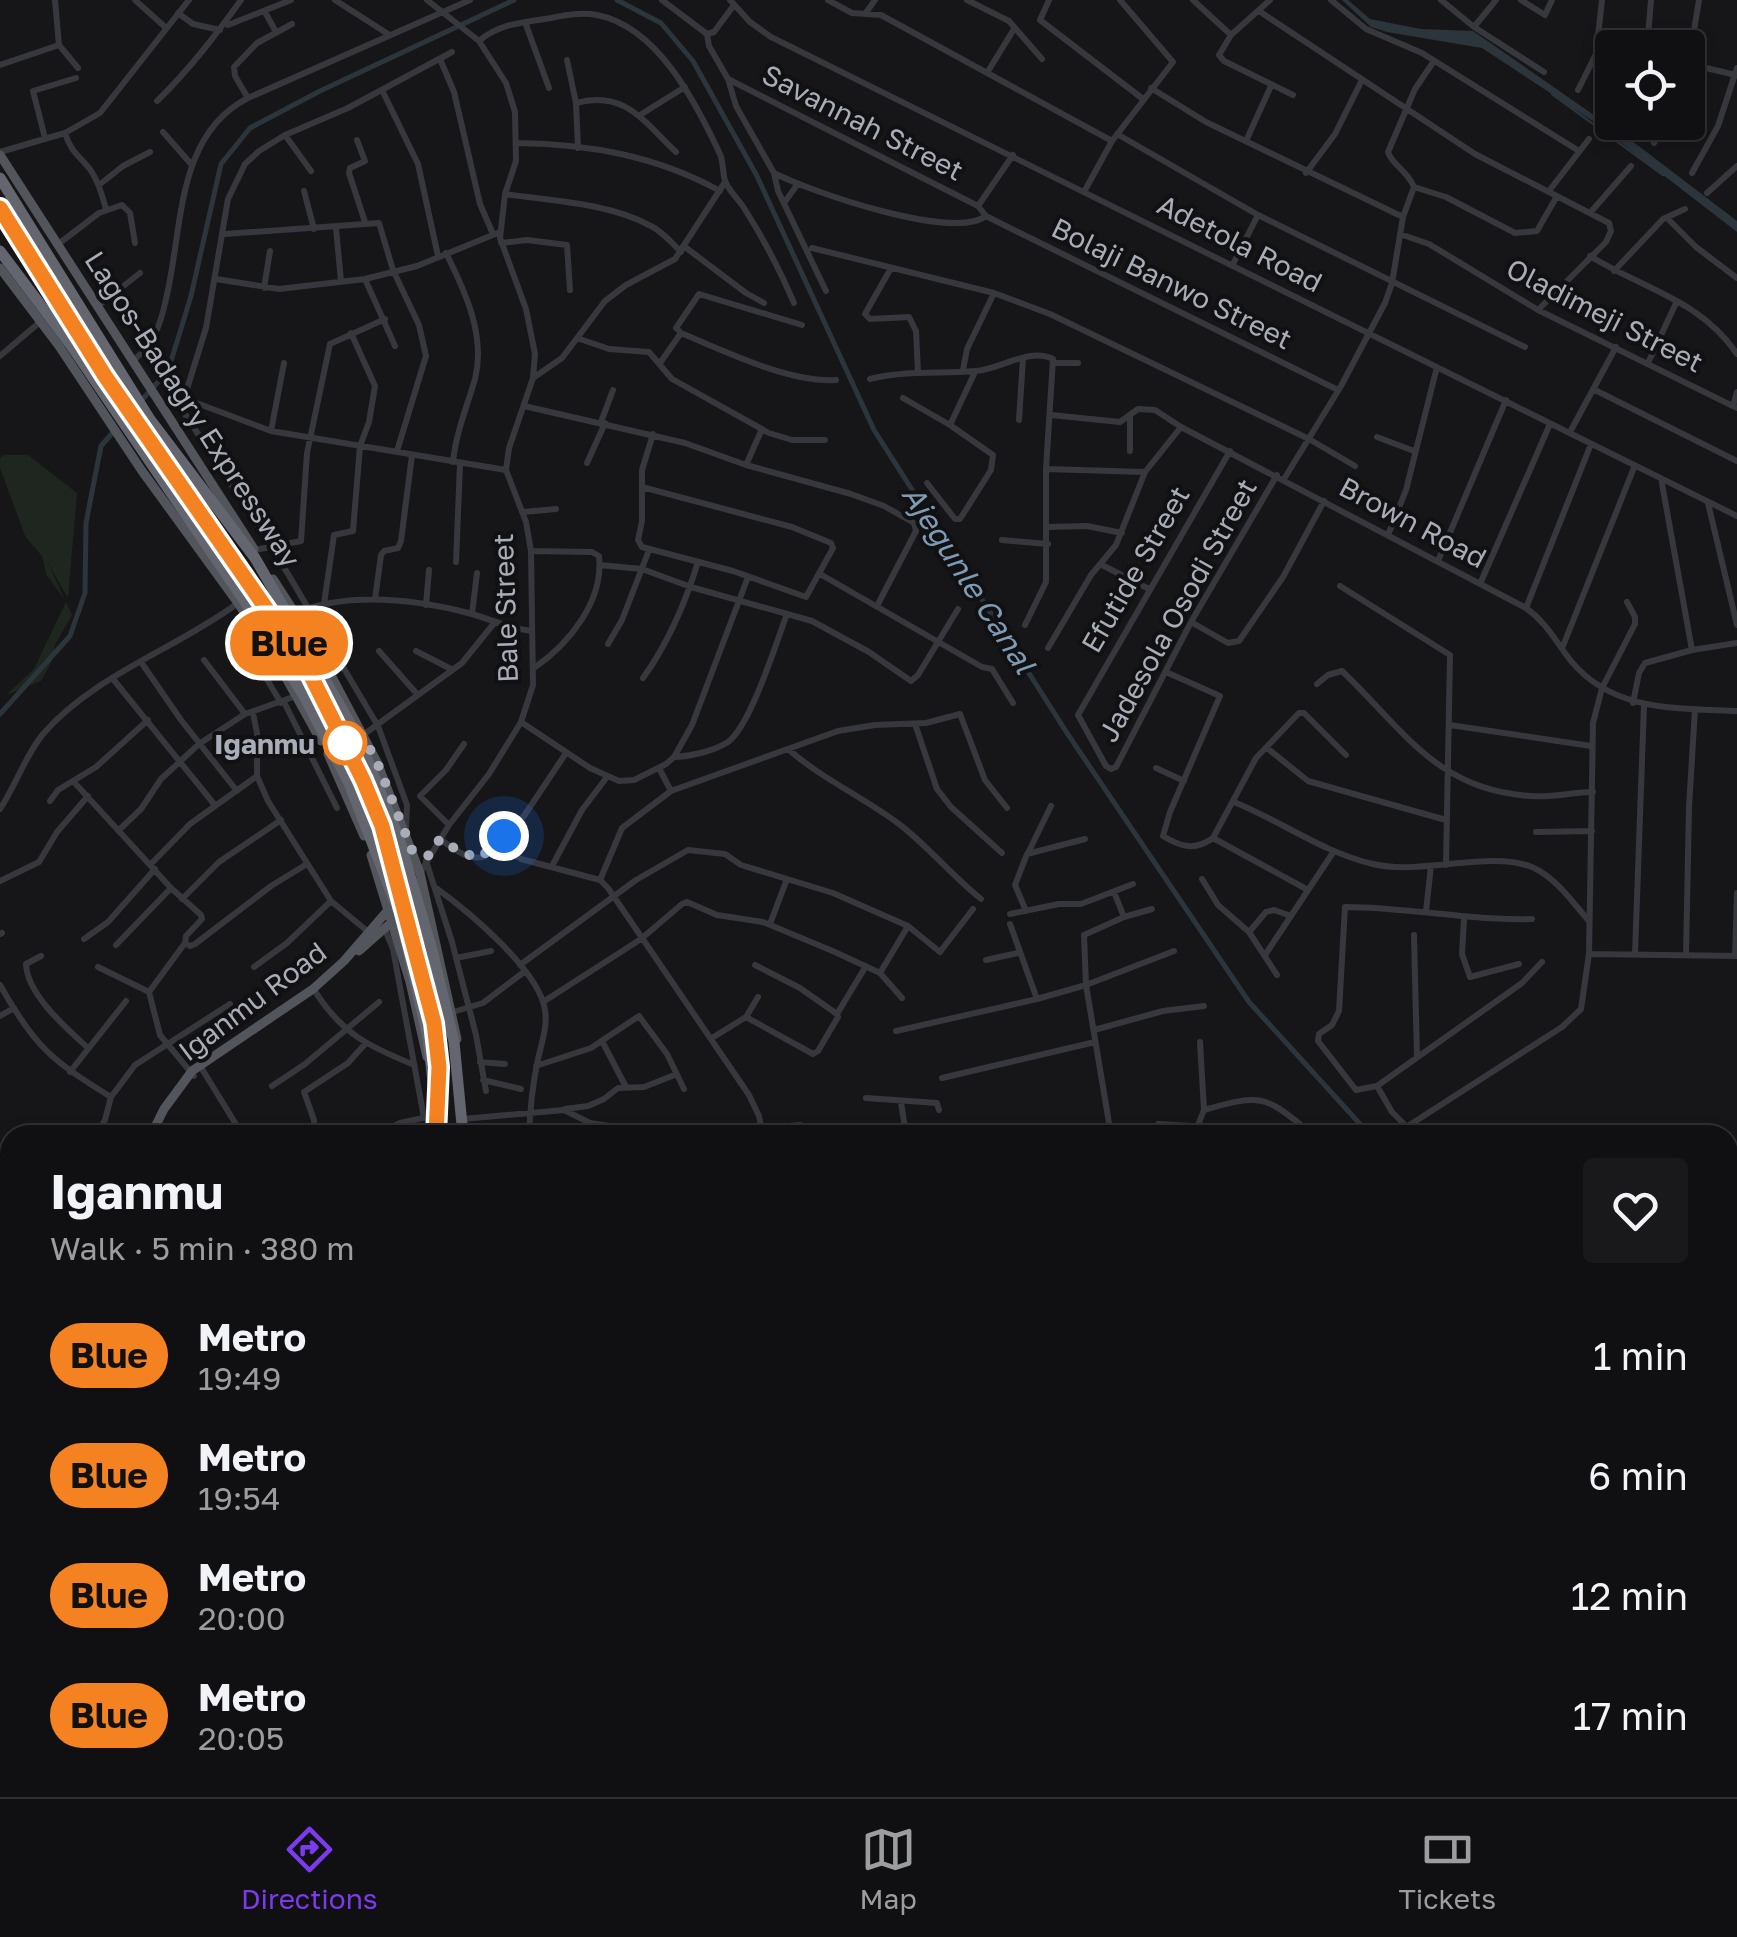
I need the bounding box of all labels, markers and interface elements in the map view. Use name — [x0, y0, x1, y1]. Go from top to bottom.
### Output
map controls — [1595, 30, 1705, 140]
button: locate — [1595, 30, 1705, 140]
street label: Savannah Street — [757, 57, 969, 187]
street label: Adetola Road — [1152, 187, 1328, 299]
street label: Bolaji Banwo Street — [1047, 211, 1297, 355]
street label: Lagos-Badagry Expressway — [78, 245, 308, 573]
street label: Oladimeji Street — [1501, 251, 1709, 379]
street label: Brown Road — [1334, 470, 1492, 574]
street label: Jadesola Osodi Street — [1091, 473, 1263, 747]
water label: Ajegunle Canal — [895, 478, 1044, 681]
street label: Efutide Street — [1074, 480, 1196, 658]
street label: Bale Street — [486, 533, 524, 683]
line badge: Blue — [219, 610, 359, 676]
text: Blue — [250, 622, 328, 664]
marker: Iganmu — [324, 722, 366, 764]
place label: Iganmu — [214, 727, 315, 760]
your location — [479, 811, 529, 861]
street label: Iganmu Road — [172, 935, 332, 1067]
button: heart — [1583, 1158, 1688, 1263]
text: Iganmu — [50, 1162, 223, 1220]
text: Walk · 5 min · 380 m — [50, 1229, 355, 1267]
text: Metro — [198, 1314, 306, 1359]
text: 1 min — [1593, 1333, 1688, 1378]
text: Blue — [70, 1334, 148, 1376]
text: 19:49 — [198, 1359, 281, 1397]
text: Metro — [198, 1434, 306, 1479]
text: 6 min — [1588, 1453, 1688, 1498]
text: Blue — [70, 1454, 148, 1496]
text: 19:54 — [198, 1479, 280, 1517]
text: Metro — [198, 1554, 306, 1599]
text: 12 min — [1571, 1573, 1688, 1618]
text: Blue — [70, 1574, 148, 1616]
text: 20:00 — [198, 1599, 286, 1637]
text: Metro — [198, 1674, 306, 1719]
text: 17 min — [1573, 1693, 1688, 1738]
text: Blue — [70, 1694, 148, 1736]
text: 20:05 — [198, 1719, 284, 1757]
tab: Directions — [241, 1822, 378, 1915]
tab: Map — [860, 1822, 917, 1915]
tab: Tickets — [1398, 1822, 1496, 1915]

